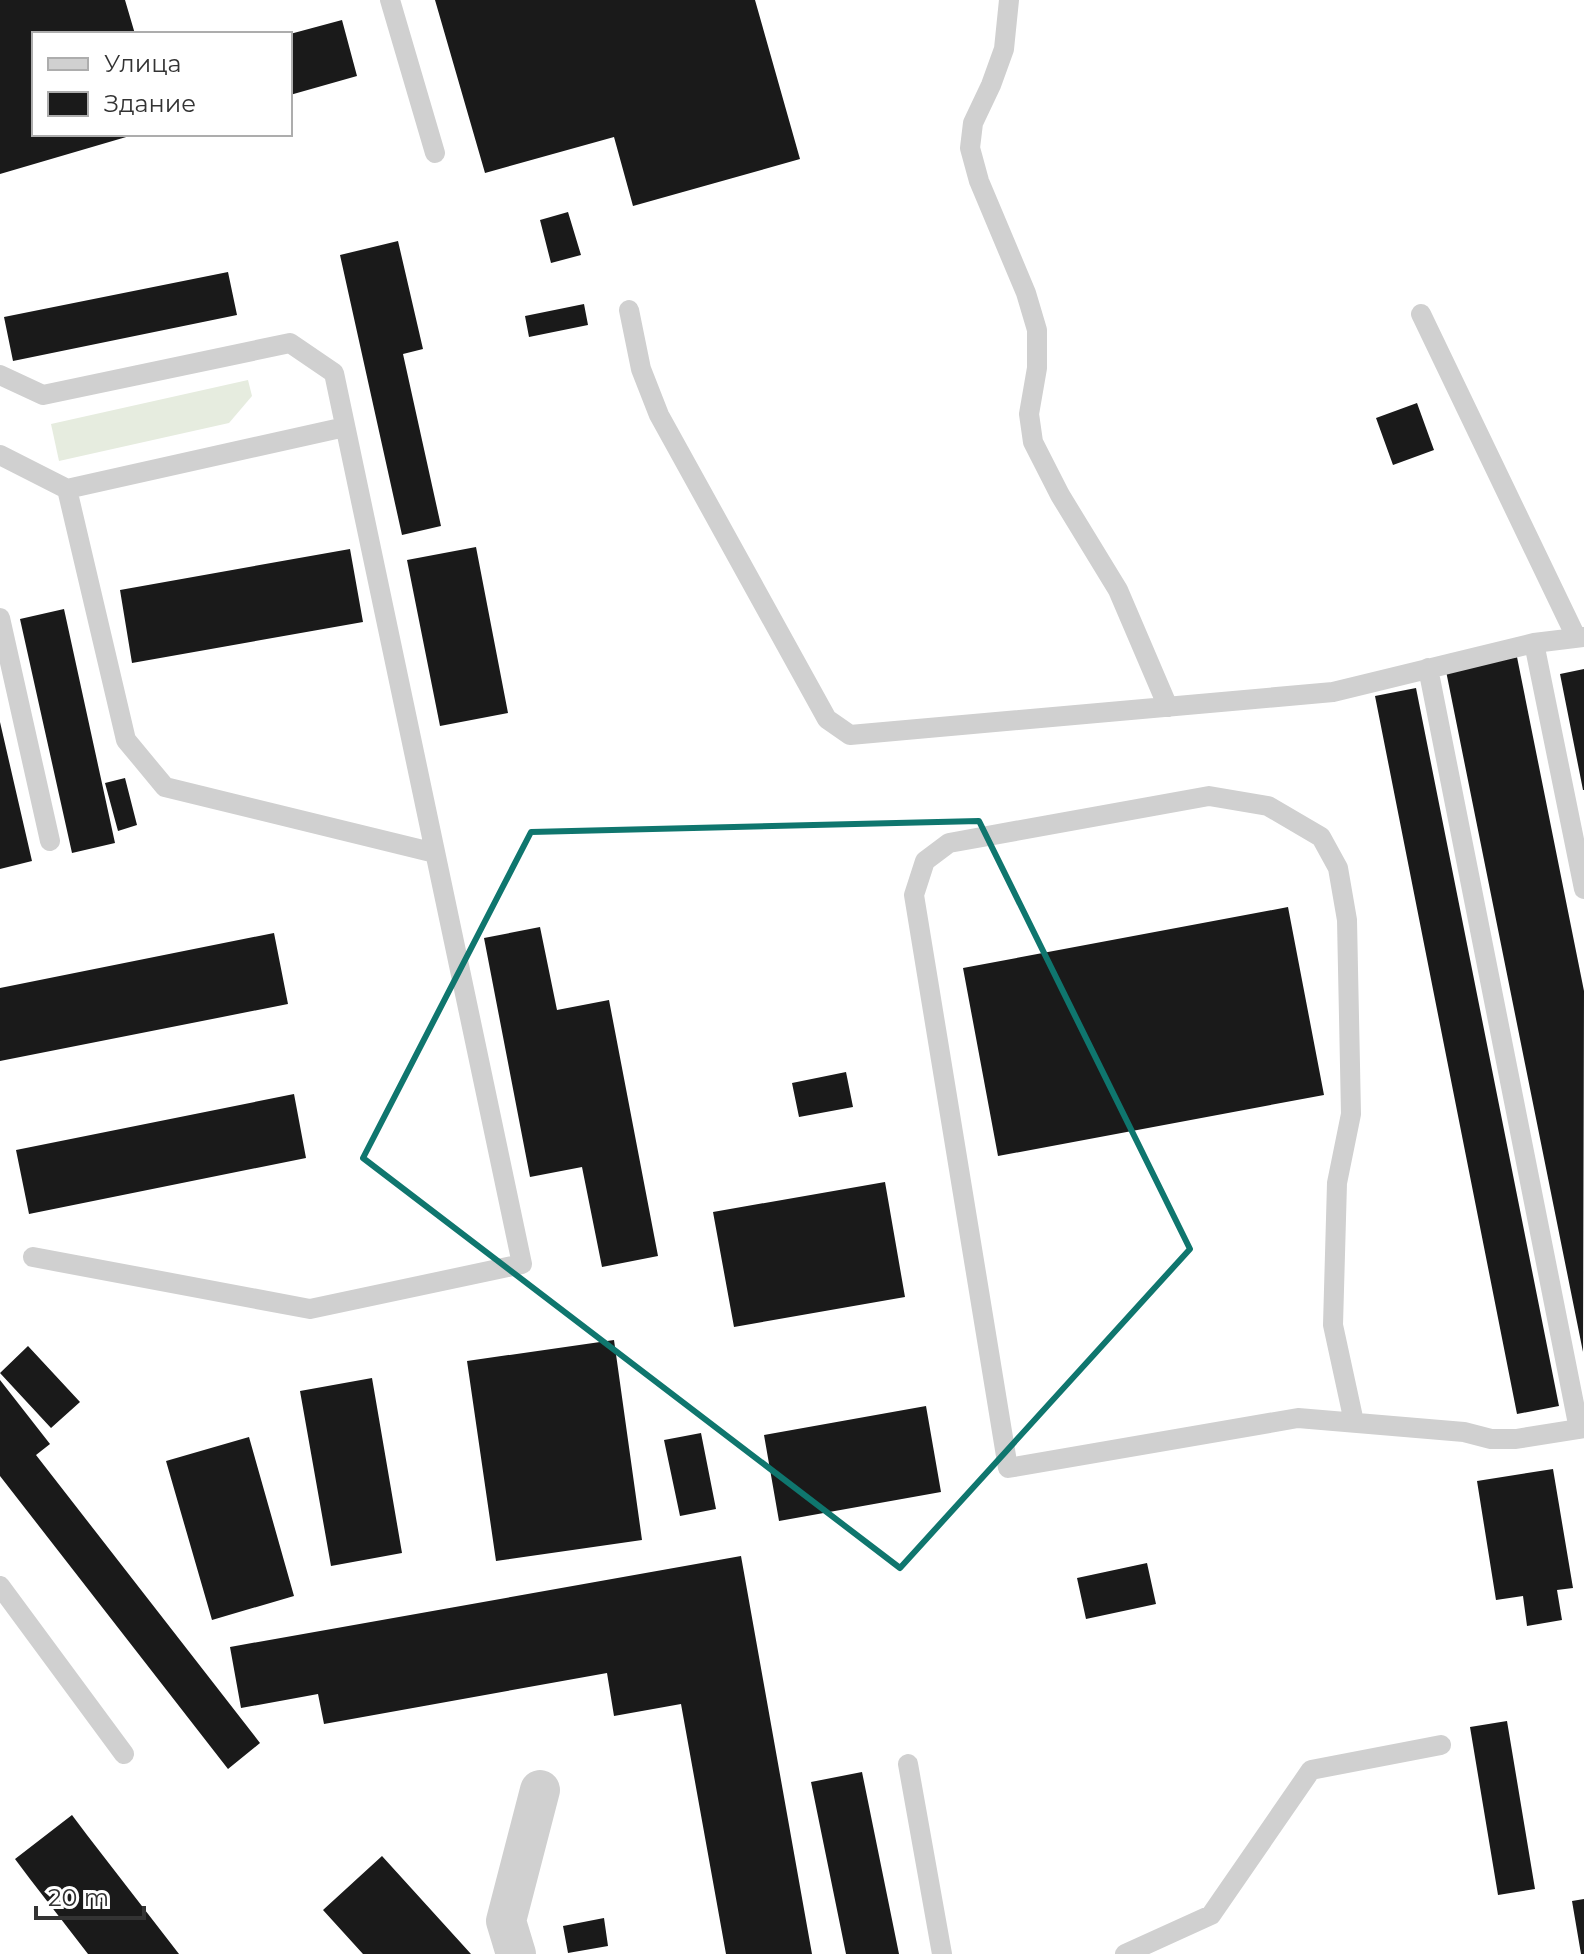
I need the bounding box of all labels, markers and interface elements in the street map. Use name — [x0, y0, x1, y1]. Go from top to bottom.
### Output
legend — [32, 32, 292, 136]
text: Улица — [104, 49, 182, 78]
text: Здание — [104, 89, 196, 118]
scale bar — [36, 1870, 144, 1920]
text: 20 m — [48, 1883, 109, 1912]

